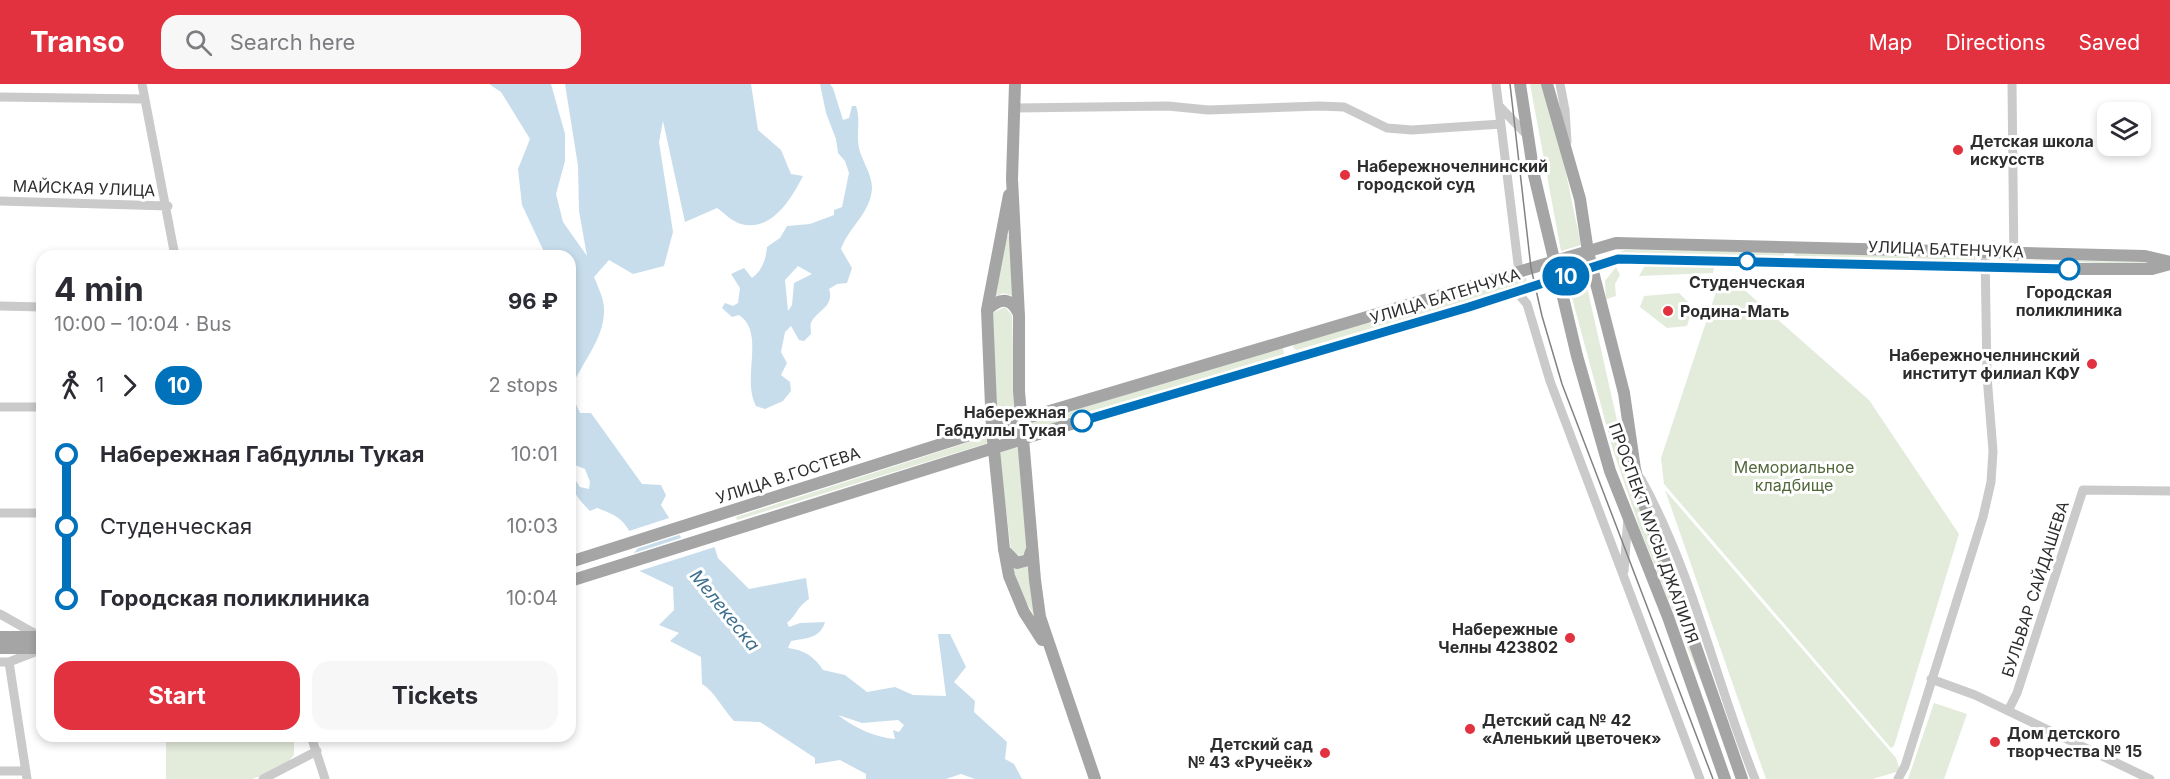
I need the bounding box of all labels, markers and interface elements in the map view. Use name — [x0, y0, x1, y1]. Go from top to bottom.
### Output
search box — [161, 15, 581, 69]
text: Transo — [30, 25, 125, 59]
icon: search — [182, 26, 215, 59]
text: Search here — [230, 29, 355, 55]
text: Map — [1869, 30, 1912, 55]
text: Directions — [1945, 30, 2046, 55]
text: Saved — [2079, 30, 2140, 55]
map controls — [2097, 102, 2151, 156]
button: layers — [2097, 102, 2151, 156]
place label: Детская школа искусств — [1970, 131, 2094, 169]
marker: Детская школа искусств — [1951, 143, 1965, 157]
place label: Набережночелнинский городской суд — [1357, 156, 1548, 194]
marker: Набережночелнинский городской суд — [1338, 168, 1352, 182]
street label: МАЙСКАЯ УЛИЦА — [12, 176, 156, 200]
street label: УЛИЦА БАТЕНЧУКА — [1868, 236, 2024, 262]
marker: Студенческая — [1738, 252, 1756, 270]
line badge: 10 — [1539, 256, 1593, 296]
marker: Городская поликлиника — [2058, 258, 2080, 280]
street label: УЛИЦА БАТЕНЧУКА — [1367, 264, 1523, 328]
text: 10 — [1554, 264, 1578, 289]
text: 4 min — [54, 269, 144, 309]
place label: Студенческая — [1689, 272, 1805, 292]
place label: Городская поликлиника — [2016, 282, 2122, 320]
text: 96 ₽ — [508, 288, 558, 314]
place label: Родина-Мать — [1680, 301, 1789, 321]
marker: Родина-Мать — [1661, 304, 1675, 318]
text: 10:00 – 10:04 · Bus — [54, 312, 232, 336]
place label: Набережночелнинский институт филиал КФУ — [1889, 345, 2080, 383]
marker: Набережночелнинский институт филиал КФУ — [2085, 357, 2099, 371]
icon: walk — [54, 369, 87, 402]
icon: forward — [113, 369, 146, 402]
text: 1 — [96, 373, 104, 397]
text: 10 — [167, 373, 190, 398]
text: 2 stops — [488, 373, 558, 397]
place label: Набережная Габдуллы Тукая — [936, 402, 1066, 440]
marker: Набережная Габдуллы Тукая — [1071, 410, 1093, 432]
street label: ПРОСПЕКТ МУСЫ ДЖАЛИЛЯ — [1605, 420, 1703, 646]
text: Набережная Габдуллы Тукая — [100, 441, 424, 467]
text: 10:01 — [511, 442, 558, 466]
street label: УЛИЦА В.ГОСТЕВА — [713, 442, 863, 508]
park label: Мемориальное кладбище — [1734, 457, 1854, 495]
street label: БУЛЬВАР САЙДАШЕВА — [1997, 498, 2073, 680]
text: Студенческая — [100, 513, 252, 539]
text: 10:03 — [507, 514, 558, 538]
water label: Мелекеска — [686, 565, 764, 655]
text: Городская поликлиника — [100, 585, 370, 611]
text: 10:04 — [506, 586, 558, 610]
place label: Набережные Челны 423802 — [1438, 619, 1558, 657]
marker: Набережные Челны 423802 — [1563, 631, 1577, 645]
button: Start — [54, 661, 300, 730]
button: Tickets — [312, 661, 558, 730]
place label: Детский сад № 42 «Аленький цветочек» — [1482, 710, 1662, 748]
marker: Детский сад № 42 «Аленький цветочек» — [1463, 722, 1477, 736]
place label: Дом детского творчества № 15 — [2007, 723, 2142, 761]
place label: Детский сад № 43 «Ручеёк» — [1188, 734, 1313, 772]
marker: Дом детского творчества № 15 — [1988, 735, 2002, 749]
marker: Детский сад № 43 «Ручеёк» — [1318, 746, 1332, 760]

